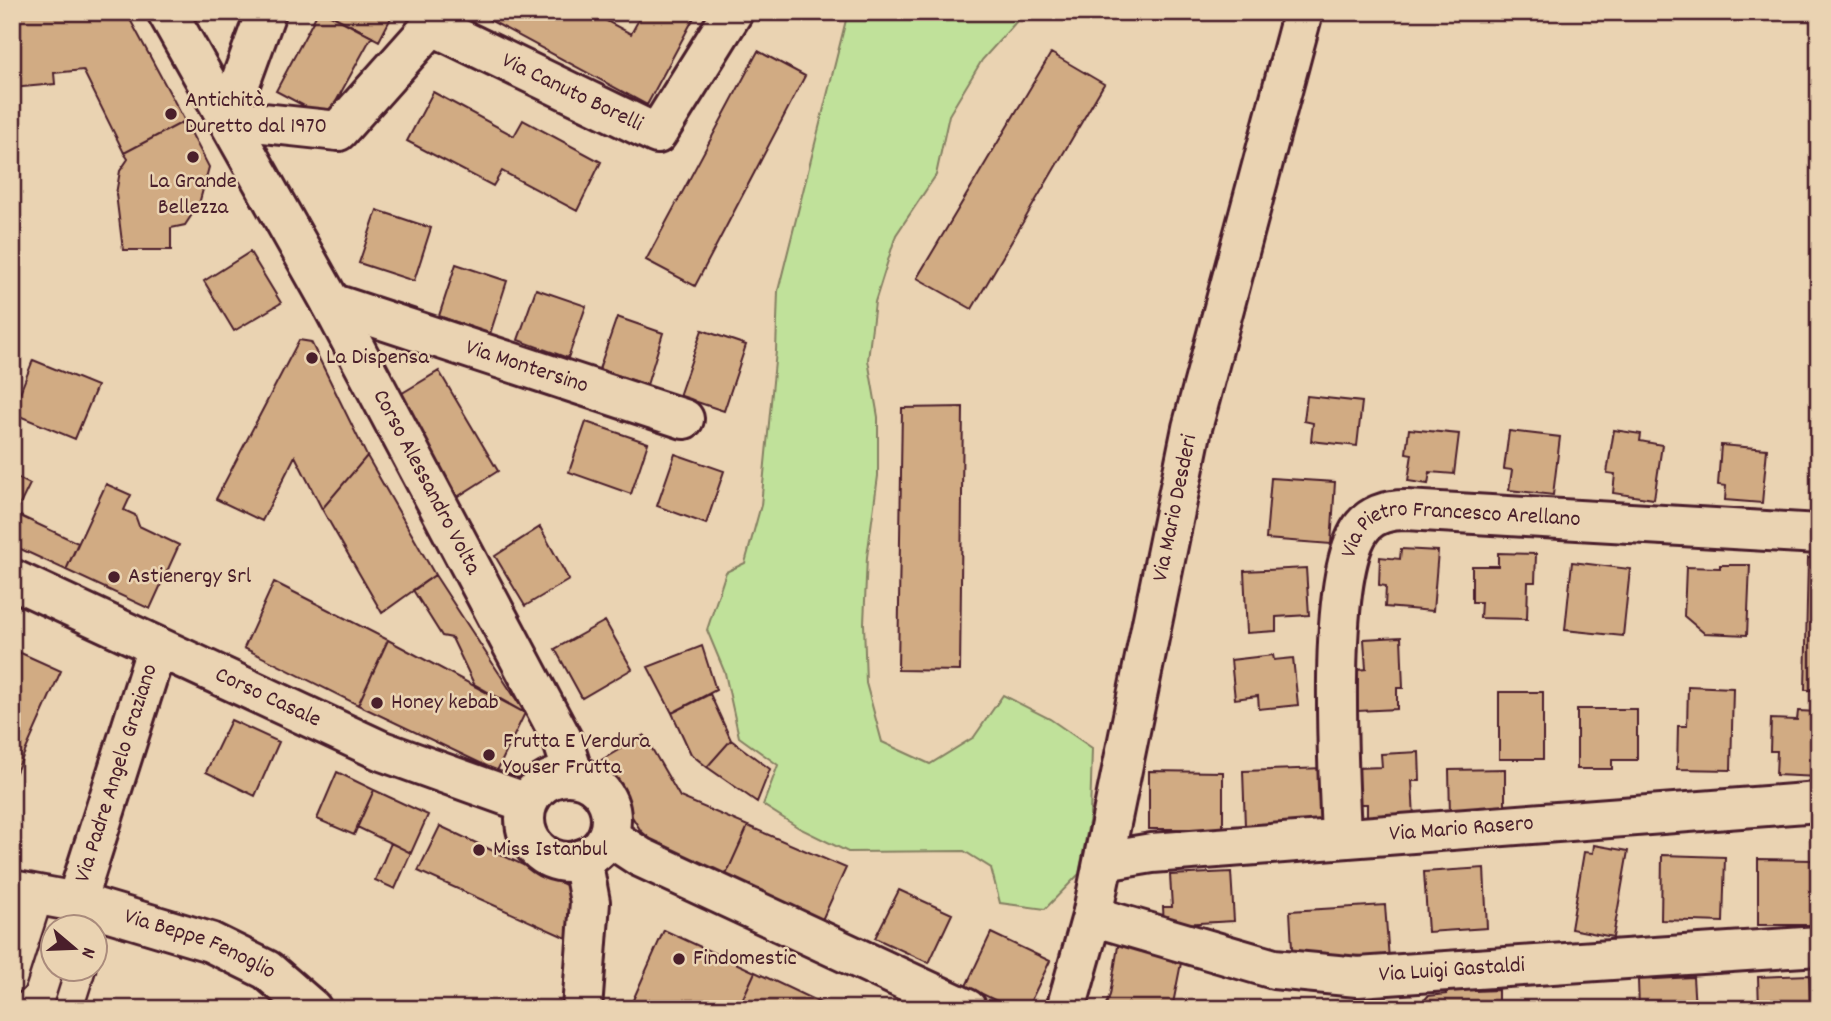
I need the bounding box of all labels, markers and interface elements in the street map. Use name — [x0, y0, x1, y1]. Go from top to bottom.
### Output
street label: Via Canuto Borelli — [496, 45, 648, 141]
place label: Antichità Duretto dal 1970 — [185, 85, 327, 144]
marker: Antichità Duretto dal 1970 — [163, 106, 179, 122]
marker: La Grande Bellezza — [185, 149, 201, 165]
place label: La Grande Bellezza — [149, 166, 237, 225]
street label: Via Montersino — [461, 332, 593, 403]
place label: La Dispensa — [326, 342, 430, 375]
marker: La Dispensa — [304, 350, 320, 366]
street label: Corso Alessandro Volta — [363, 384, 489, 582]
street label: Via Mario Desderi — [1144, 432, 1207, 584]
street label: Via Pietro Francesco Arellano — [1333, 493, 1581, 562]
place label: Astienergy Srl — [128, 561, 252, 594]
marker: Astienergy Srl — [106, 569, 122, 585]
street label: Corso Casale — [209, 659, 326, 737]
street label: Via Padre Angelo Graziano — [67, 660, 167, 887]
place label: Honey kebab — [391, 687, 499, 720]
marker: Honey kebab — [369, 695, 385, 711]
place label: Frutta E Verdura Youser Frutta — [503, 726, 651, 785]
marker: Frutta E Verdura Youser Frutta — [481, 747, 497, 763]
street label: Via Mario Rasero — [1388, 807, 1535, 851]
place label: Miss Istanbul — [493, 834, 608, 867]
marker: Miss Istanbul — [471, 842, 487, 858]
street label: Via Beppe Fenoglio — [120, 901, 284, 988]
north arrow — [38, 912, 108, 982]
place label: Findomestic — [693, 943, 797, 976]
text: N — [72, 944, 101, 961]
street label: Via Luigi Gastaldi — [1378, 949, 1526, 992]
marker: Findomestic — [671, 951, 687, 967]

